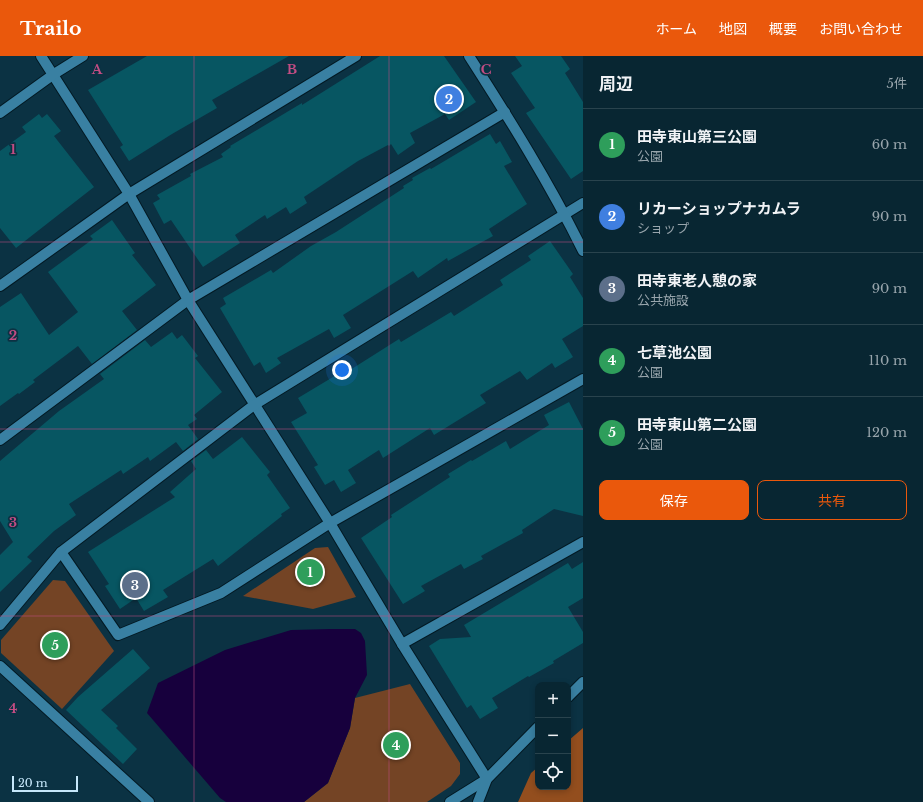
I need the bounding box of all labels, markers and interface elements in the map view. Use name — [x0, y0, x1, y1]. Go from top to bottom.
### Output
text: Trailo — [20, 17, 82, 40]
text: ホーム — [655, 20, 697, 38]
text: 地図 — [719, 20, 747, 38]
text: 概要 — [769, 20, 797, 38]
text: お問い合わせ — [819, 20, 903, 38]
text: A — [91, 61, 103, 78]
text: B — [287, 61, 297, 78]
text: C — [481, 61, 492, 78]
text: 周辺 — [599, 74, 633, 95]
text: 5件 — [887, 75, 907, 92]
pin: 2 — [436, 84, 462, 114]
text: 田寺東山第三公園 — [637, 127, 757, 146]
text: 1 — [609, 136, 615, 153]
text: 60 m — [872, 136, 907, 153]
text: 1 — [10, 141, 16, 158]
text: 公園 — [637, 148, 663, 165]
text: リカーショップナカムラ — [637, 199, 801, 218]
text: 2 — [608, 208, 616, 225]
text: 90 m — [872, 208, 907, 225]
text: ショップ — [637, 220, 689, 237]
text: 田寺東老人憩の家 — [637, 271, 757, 290]
text: 3 — [608, 280, 616, 297]
text: 90 m — [872, 280, 907, 297]
text: 公共施設 — [637, 292, 689, 309]
text: 2 — [9, 327, 17, 344]
text: 七草池公園 — [637, 343, 712, 362]
text: 4 — [608, 352, 616, 369]
text: 110 m — [868, 352, 907, 369]
your location — [332, 360, 352, 380]
text: 公園 — [637, 364, 663, 381]
text: 田寺東山第二公園 — [637, 415, 757, 434]
text: 5 — [608, 424, 616, 441]
text: 120 m — [866, 424, 907, 441]
text: 公園 — [637, 436, 663, 453]
button: 保存 — [599, 480, 749, 520]
button: 共有 — [757, 480, 907, 520]
text: 3 — [9, 514, 17, 531]
pin: 1 — [297, 557, 323, 587]
pin: 3 — [122, 570, 148, 600]
pin: 5 — [42, 630, 68, 660]
map controls — [535, 682, 571, 790]
button: + — [535, 682, 571, 718]
text: 4 — [9, 700, 18, 717]
button: − — [535, 718, 571, 754]
pin: 4 — [383, 730, 409, 760]
button: locate — [535, 754, 571, 790]
scale bar — [12, 774, 78, 793]
text: 20 m — [18, 776, 48, 790]

